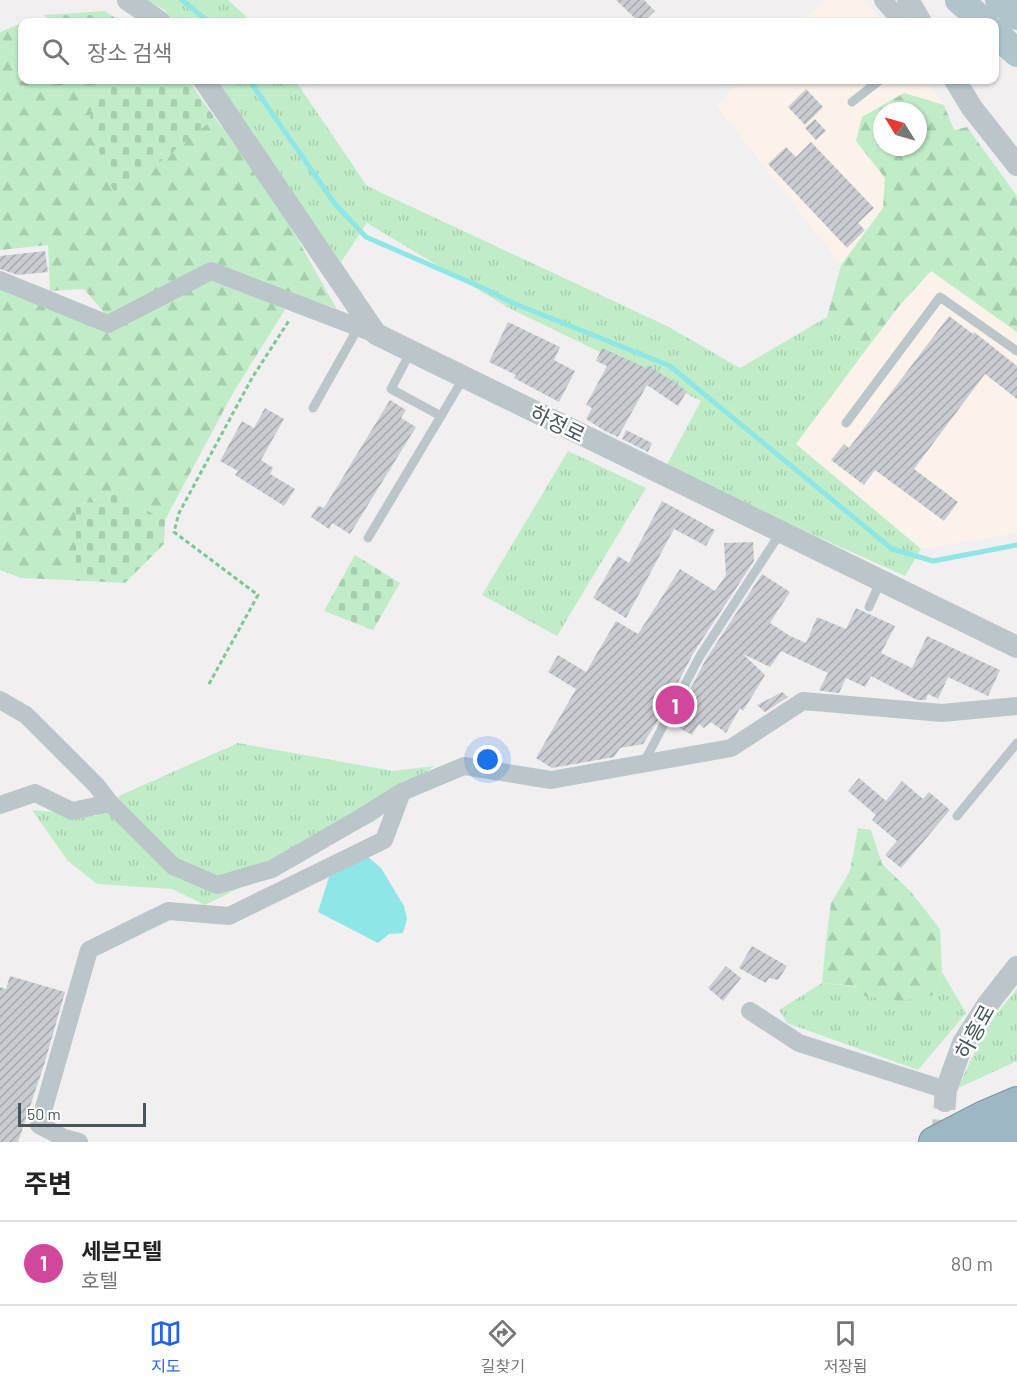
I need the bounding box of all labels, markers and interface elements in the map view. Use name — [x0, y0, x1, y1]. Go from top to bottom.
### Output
search box — [18, 18, 999, 84]
icon: search — [39, 35, 72, 68]
text: 장소 검색 — [87, 39, 172, 65]
north arrow — [873, 102, 927, 156]
street label: 하정로 — [526, 399, 590, 447]
pin: 1 — [656, 682, 694, 728]
your location — [473, 745, 502, 774]
street label: 하흥로 — [949, 1000, 999, 1062]
scale bar — [18, 1100, 146, 1128]
text: 50 m — [27, 1104, 61, 1123]
text: 주변 — [24, 1167, 72, 1198]
text: 세븐모텔 — [81, 1237, 162, 1263]
text: 1 — [40, 1251, 47, 1275]
text: 80 m — [951, 1251, 993, 1275]
text: 호텔 — [81, 1268, 118, 1292]
tab: 지도 — [149, 1317, 182, 1377]
tab: 길찾기 — [481, 1317, 525, 1377]
tab: 저장됨 — [824, 1317, 868, 1377]

